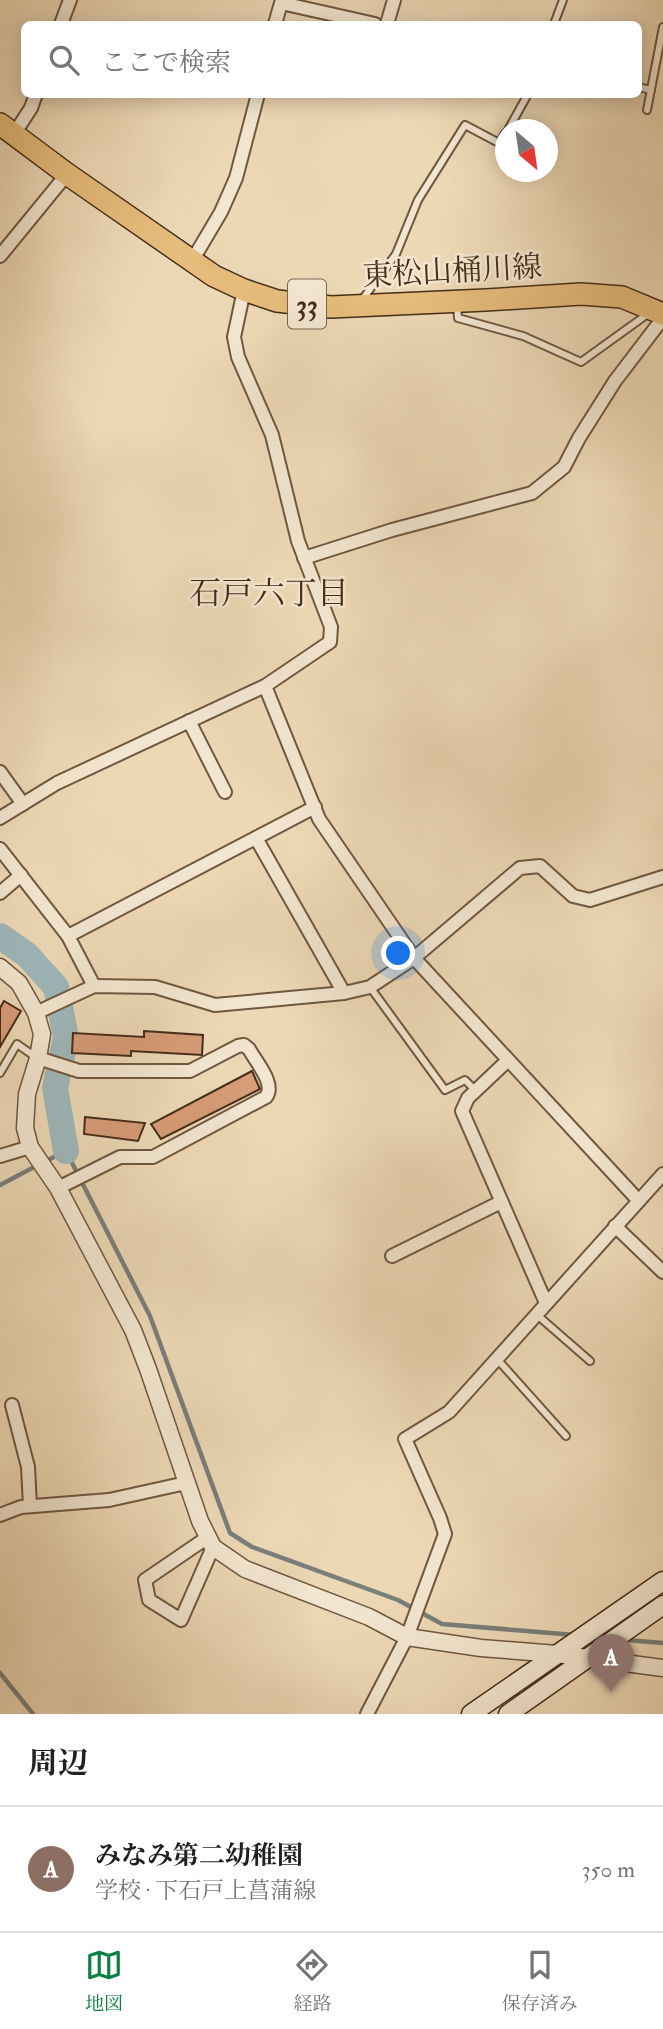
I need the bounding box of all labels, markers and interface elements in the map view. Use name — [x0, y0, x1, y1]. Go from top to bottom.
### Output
search box — [21, 21, 642, 98]
icon: search — [45, 41, 83, 79]
text: ここで検索 — [101, 47, 231, 79]
north arrow — [495, 119, 558, 182]
street label: 東松山桶川線 — [361, 248, 543, 295]
road number: 33 — [288, 280, 326, 328]
district label: 石戸六丁目 — [189, 574, 349, 614]
your location — [381, 936, 415, 970]
pin: A — [588, 1634, 634, 1692]
text: 周辺 — [28, 1745, 88, 1782]
text: みなみ第二幼稚園 — [95, 1840, 303, 1872]
text: A — [44, 1855, 58, 1884]
text: 350 m — [582, 1855, 635, 1884]
text: 学校 · 下石戸上菖蒲線 — [95, 1876, 316, 1905]
tab: 地図 — [85, 1946, 123, 2016]
tab: 経路 — [293, 1946, 332, 2016]
tab: 保存済み — [502, 1946, 578, 2016]

